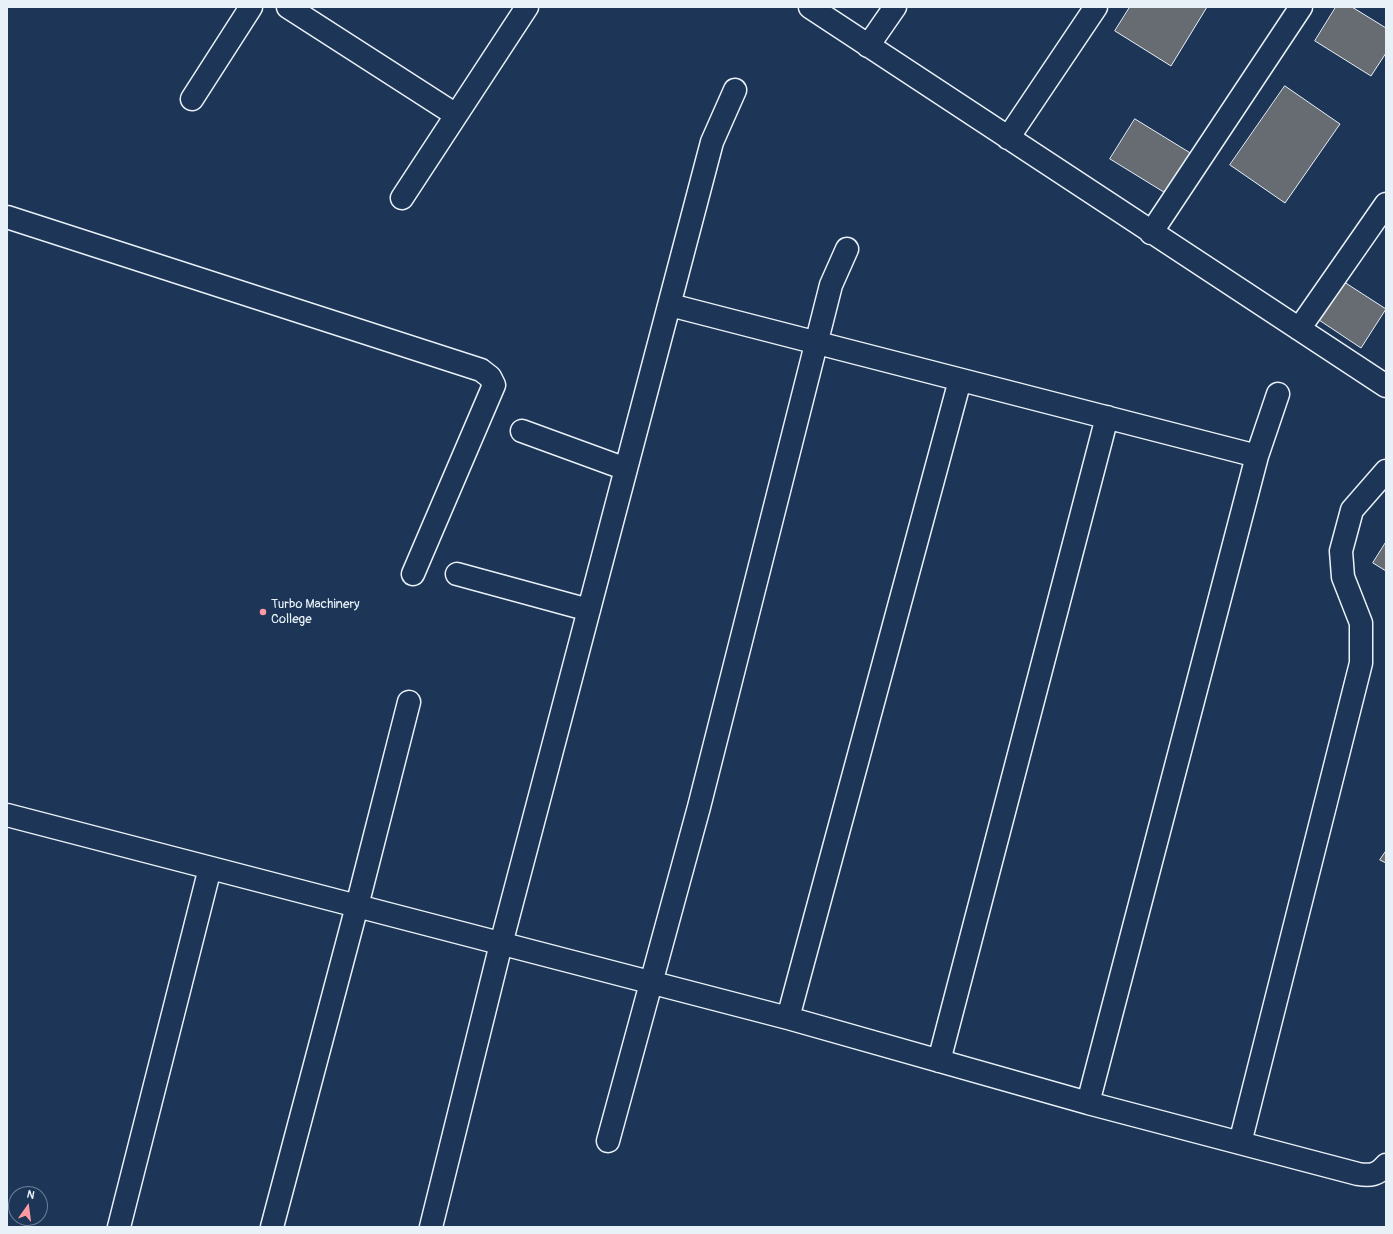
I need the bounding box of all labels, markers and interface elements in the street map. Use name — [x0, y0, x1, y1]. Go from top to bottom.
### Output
place label: Turbo Machinery College — [271, 597, 360, 628]
marker: Turbo Machinery College — [258, 607, 268, 617]
north arrow — [8, 1186, 48, 1226]
text: N — [26, 1188, 36, 1202]

